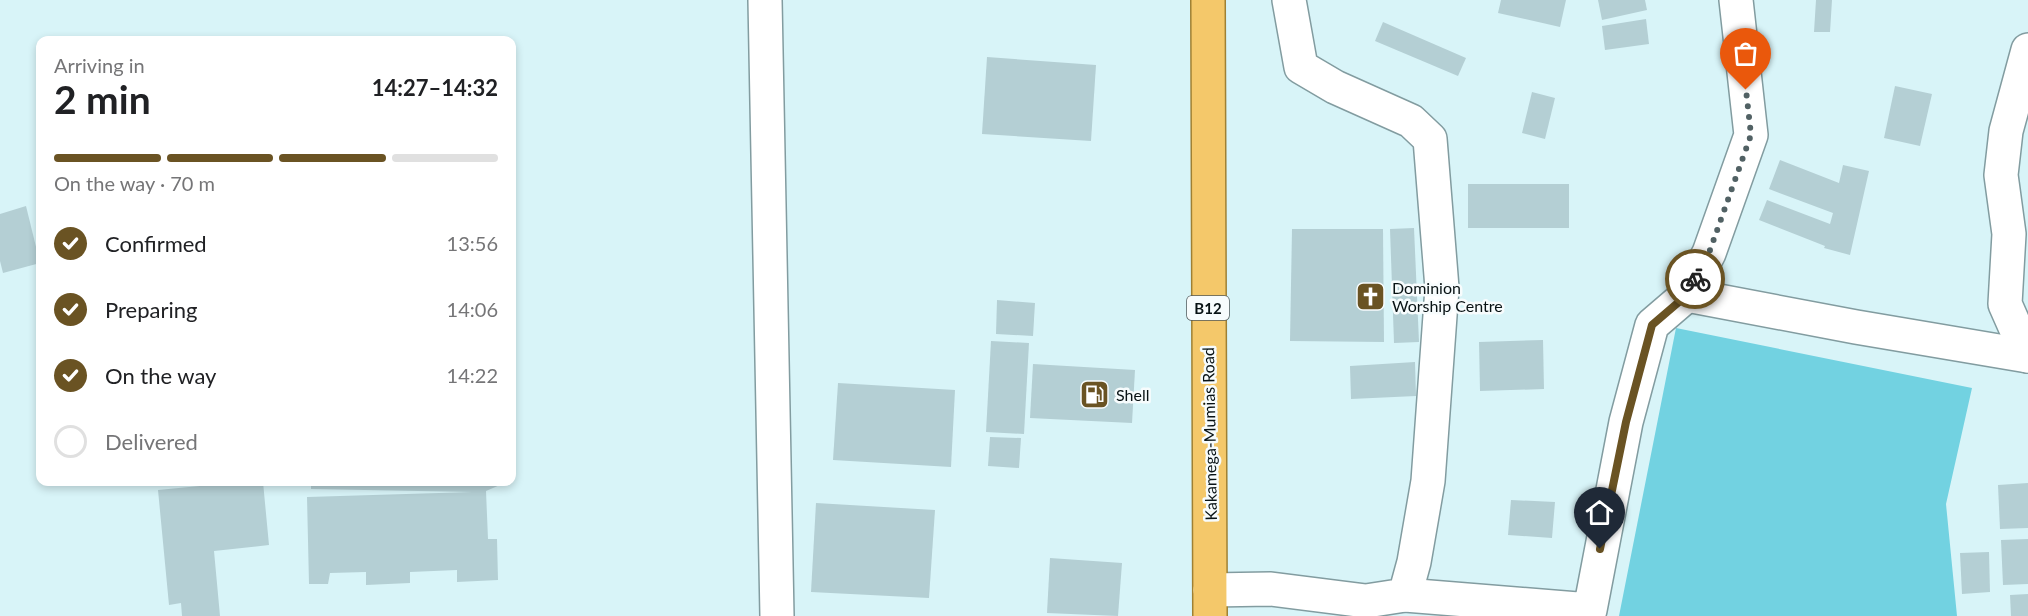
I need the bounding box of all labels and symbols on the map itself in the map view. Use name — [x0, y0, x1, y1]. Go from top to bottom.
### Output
pin — [1720, 28, 1771, 90]
courier — [1665, 249, 1725, 309]
place label: Dominion Worship Centre — [1392, 278, 1503, 315]
church icon: Dominion Worship Centre — [1355, 280, 1387, 312]
road number: B12 — [1187, 296, 1229, 320]
street label: Kakamega-Mumias Road — [1198, 347, 1220, 521]
fuel station icon: Shell — [1079, 378, 1111, 410]
place label: Shell — [1116, 385, 1149, 404]
pin — [1574, 487, 1625, 549]

